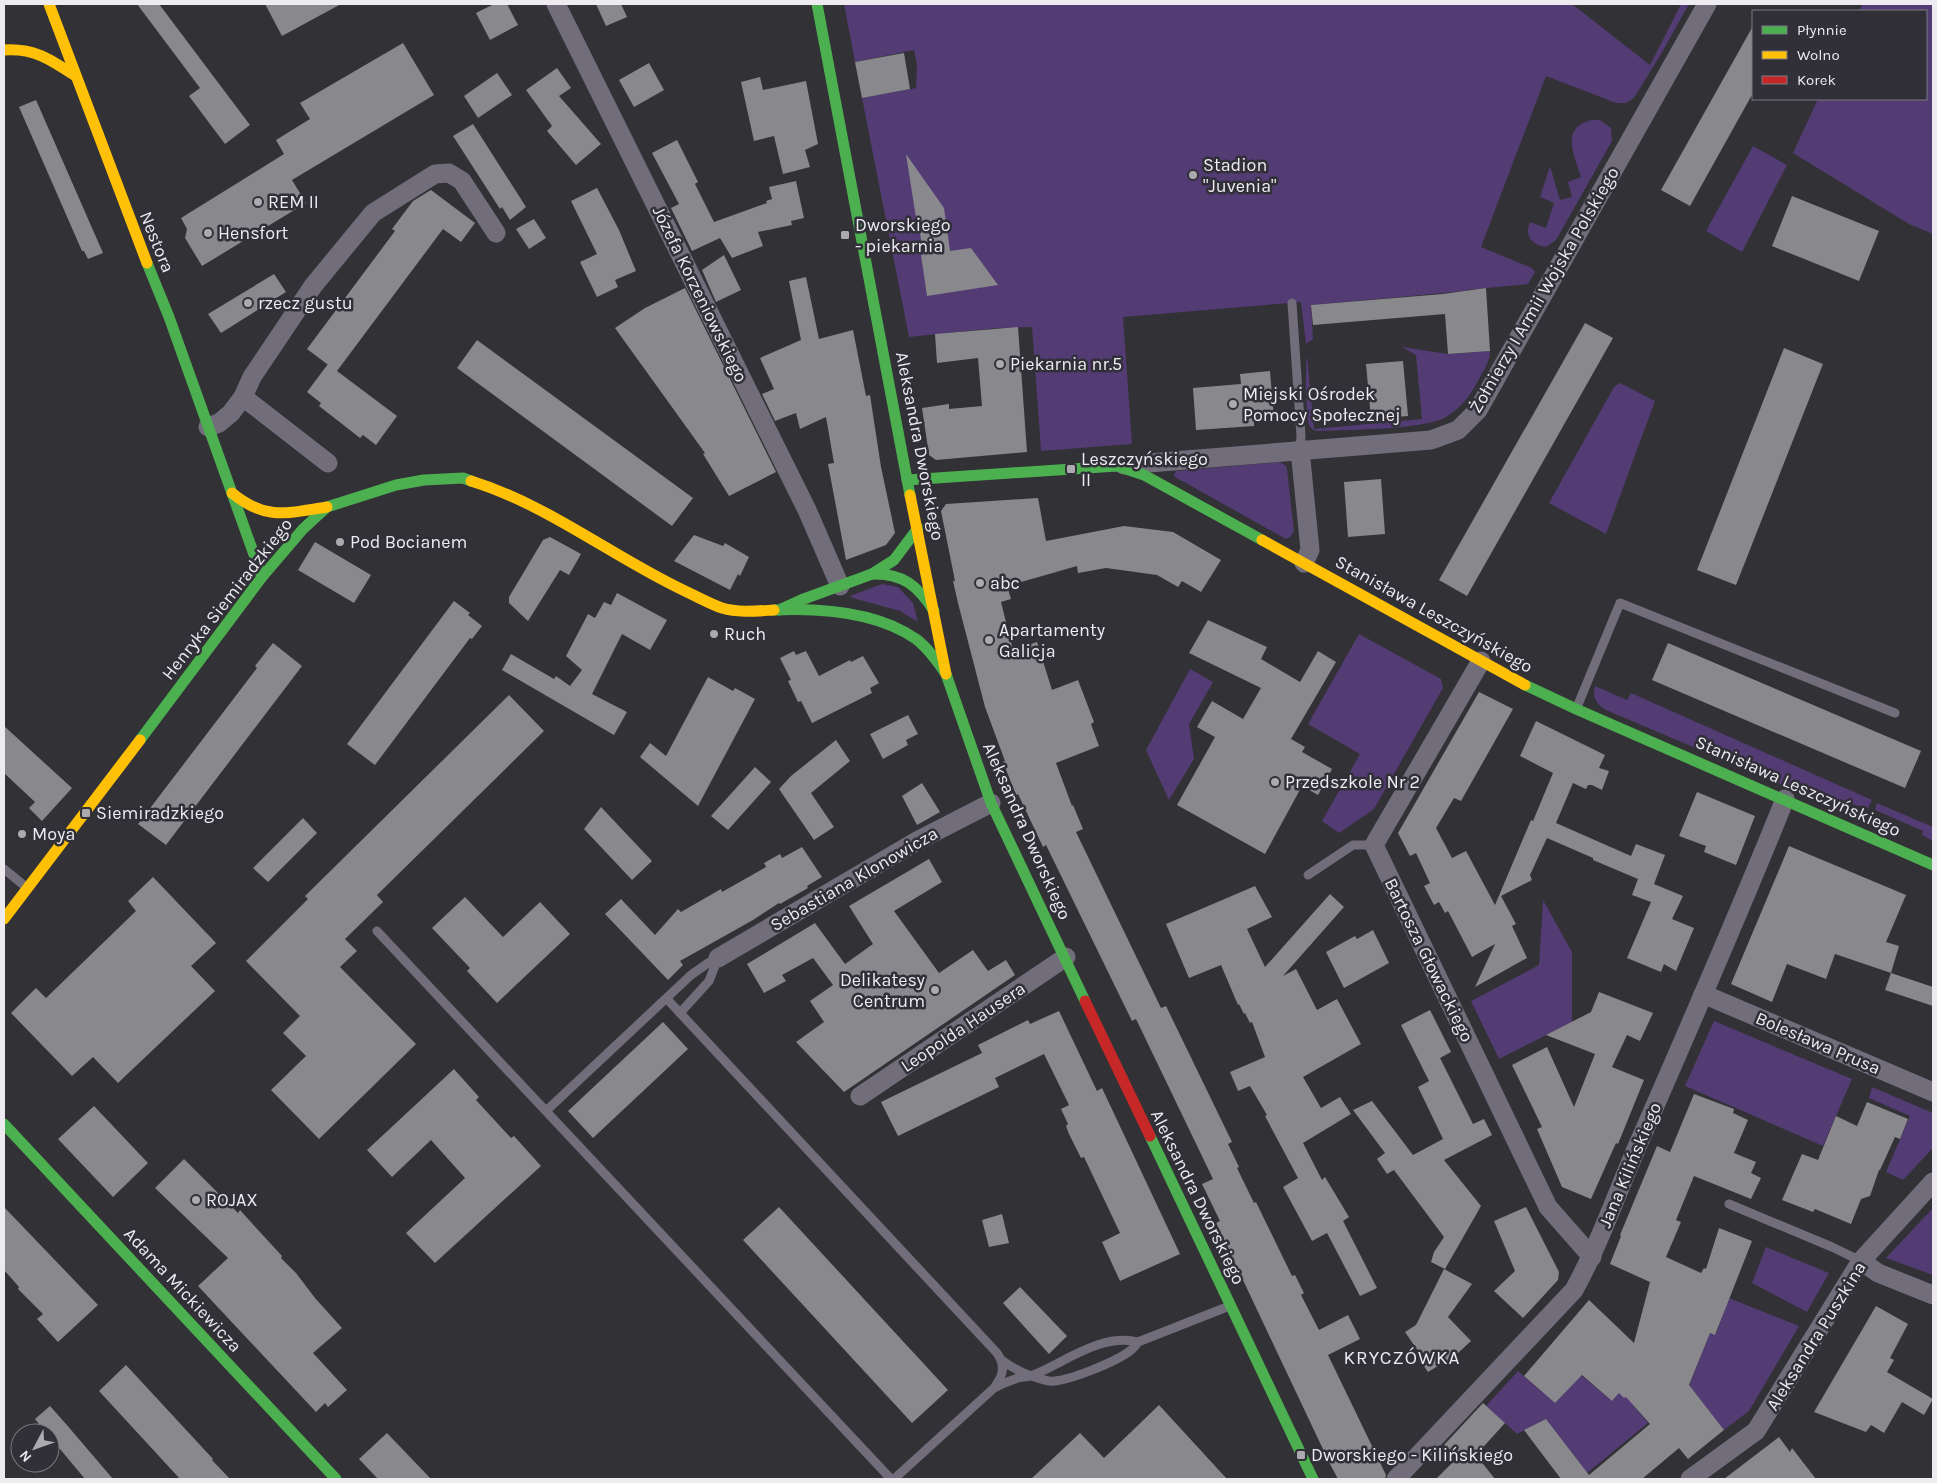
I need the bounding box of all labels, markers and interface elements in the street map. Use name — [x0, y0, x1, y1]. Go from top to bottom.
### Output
legend — [1752, 10, 1927, 100]
text: Płynnie — [1797, 21, 1847, 39]
text: Wolno — [1797, 46, 1840, 64]
text: Korek — [1797, 71, 1836, 89]
place label: Stadion "Juvenia" — [1203, 154, 1277, 197]
street label: Żołnierzy I Armii Wojska Polskiego — [1464, 163, 1624, 417]
marker: Stadion "Juvenia" — [1187, 169, 1199, 181]
place label: REM II — [268, 191, 319, 213]
marker: REM II — [252, 196, 264, 208]
street label: Józefa Korzeniowskiego — [648, 202, 752, 386]
street label: Nestora — [135, 208, 179, 276]
place label: Dworskiego - piekarnia — [855, 214, 950, 257]
place label: Hensfort — [218, 222, 289, 244]
marker: Hensfort — [202, 227, 214, 239]
marker: Dworskiego - piekarnia — [839, 229, 851, 241]
place label: rzecz gustu — [258, 292, 353, 314]
marker: rzecz gustu — [242, 297, 254, 309]
street label: Aleksandra Dworskiego — [891, 350, 949, 542]
place label: Piekarnia nr.5 — [1010, 353, 1122, 375]
marker: Piekarnia nr.5 — [994, 358, 1006, 370]
place label: Miejski Ośrodek Pomocy Społecznej — [1243, 383, 1401, 426]
marker: Miejski Ośrodek Pomocy Społecznej — [1227, 398, 1239, 410]
place label: Leszczyńskiego II — [1081, 448, 1208, 491]
marker: Leszczyńskiego II — [1065, 463, 1077, 475]
street label: Henryka Siemiradzkiego — [157, 514, 297, 684]
place label: Pod Bocianem — [350, 531, 467, 553]
marker: Pod Bocianem — [334, 536, 346, 548]
street label: Stanisława Leszczyńskiego — [1331, 550, 1537, 678]
place label: abc — [990, 572, 1020, 594]
marker: abc — [974, 577, 986, 589]
place label: Apartamenty Galicja — [999, 619, 1106, 662]
place label: Ruch — [724, 623, 766, 645]
marker: Ruch — [708, 628, 720, 640]
marker: Apartamenty Galicja — [983, 634, 995, 646]
street label: Stanisława Leszczyńskiego — [1692, 731, 1904, 841]
street label: Aleksandra Dworskiego — [978, 739, 1076, 923]
place label: Przedszkole Nr 2 — [1285, 771, 1420, 793]
marker: Przedszkole Nr 2 — [1269, 776, 1281, 788]
place label: Siemiradzkiego — [96, 802, 224, 824]
marker: Siemiradzkiego — [80, 807, 92, 819]
street label: Sebastiana Klonowicza — [766, 822, 942, 936]
place label: Moya — [32, 823, 75, 845]
marker: Moya — [16, 828, 28, 840]
street label: Bartosza Głowackiego — [1380, 874, 1478, 1046]
place label: Delikatesy Centrum — [840, 969, 926, 1012]
street label: Leopolda Hausera — [896, 977, 1030, 1077]
marker: Delikatesy Centrum — [929, 984, 941, 996]
street label: Bolesława Prusa — [1752, 1007, 1884, 1079]
street label: Jana Kilińskiego — [1594, 1099, 1666, 1231]
street label: Aleksandra Dworskiego — [1146, 1106, 1250, 1288]
place label: ROJAX — [206, 1189, 258, 1211]
marker: ROJAX — [190, 1194, 202, 1206]
street label: Adama Mickiewicza — [119, 1223, 247, 1357]
street label: Aleksandra Puszkina — [1761, 1257, 1871, 1415]
district label: KRYCZÓWKA — [1344, 1346, 1460, 1369]
north arrow — [10, 1423, 60, 1473]
place label: Dworskiego - Kilińskiego — [1311, 1444, 1513, 1466]
text: N — [16, 1447, 35, 1466]
marker: Dworskiego - Kilińskiego — [1295, 1449, 1307, 1461]

